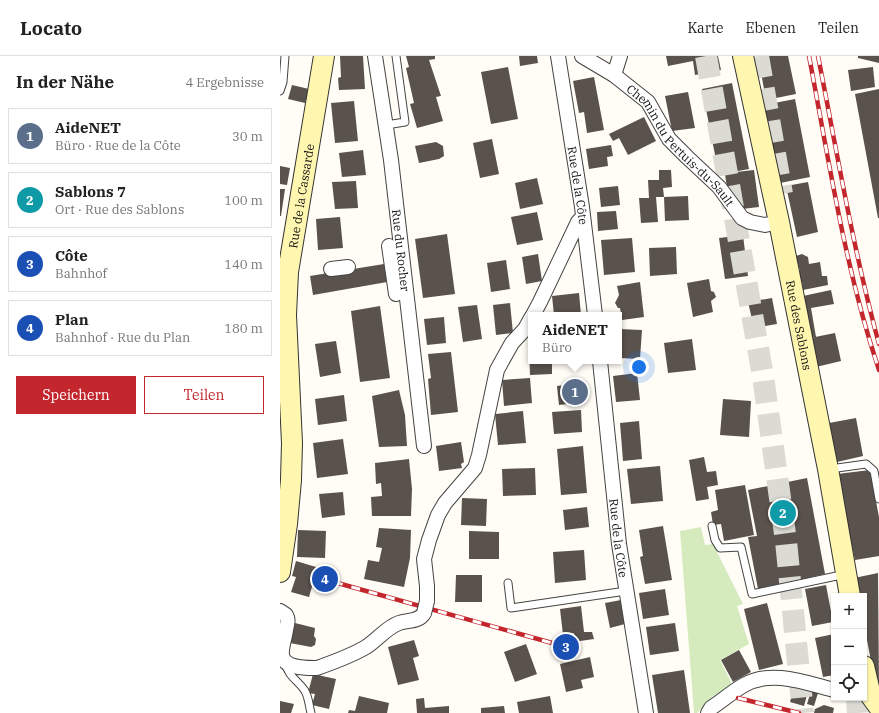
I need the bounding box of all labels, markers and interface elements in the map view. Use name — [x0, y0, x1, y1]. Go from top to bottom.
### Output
text: Locato — [20, 16, 82, 40]
text: Karte — [687, 19, 724, 37]
text: Ebenen — [746, 19, 796, 37]
text: Teilen — [818, 19, 859, 37]
text: In der Nähe — [16, 71, 114, 93]
text: 4 Ergebnisse — [185, 74, 264, 91]
street label: Chemin du Pertuis-du-Sault — [624, 81, 738, 209]
text: AideNET — [55, 118, 121, 137]
text: 1 — [26, 128, 34, 145]
text: 30 m — [232, 128, 263, 145]
text: Büro · Rue de la Côte — [55, 137, 181, 154]
street label: Rue de la Cassarde — [285, 143, 317, 249]
street label: Rue de la Côte — [565, 145, 592, 226]
text: Sablons 7 — [55, 182, 126, 201]
text: 2 — [26, 192, 34, 209]
text: 100 m — [224, 192, 263, 209]
text: Ort · Rue des Sablons — [55, 201, 184, 218]
street label: Rue du Rocher — [389, 208, 414, 293]
text: Côte — [55, 246, 88, 265]
text: 3 — [26, 256, 34, 273]
text: 140 m — [224, 256, 263, 273]
text: Bahnhof — [55, 265, 107, 282]
street label: Rue des Sablons — [783, 279, 816, 372]
text: Plan — [55, 310, 89, 329]
popup — [528, 312, 622, 364]
text: 4 — [26, 320, 34, 337]
text: 180 m — [224, 320, 263, 337]
text: AideNET — [542, 320, 608, 339]
text: Bahnhof · Rue du Plan — [55, 329, 190, 346]
text: Büro — [542, 339, 572, 356]
your location — [629, 357, 649, 377]
button: Speichern — [16, 376, 136, 414]
button: Teilen — [144, 376, 264, 414]
pin: 1 — [562, 377, 588, 407]
street label: Rue de la Côte — [607, 498, 632, 578]
pin: 2 — [770, 498, 796, 528]
pin: 4 — [312, 564, 338, 594]
map controls — [831, 593, 867, 701]
button: + — [831, 593, 867, 629]
button: − — [831, 629, 867, 665]
pin: 3 — [553, 632, 579, 662]
button: locate — [831, 665, 867, 701]

